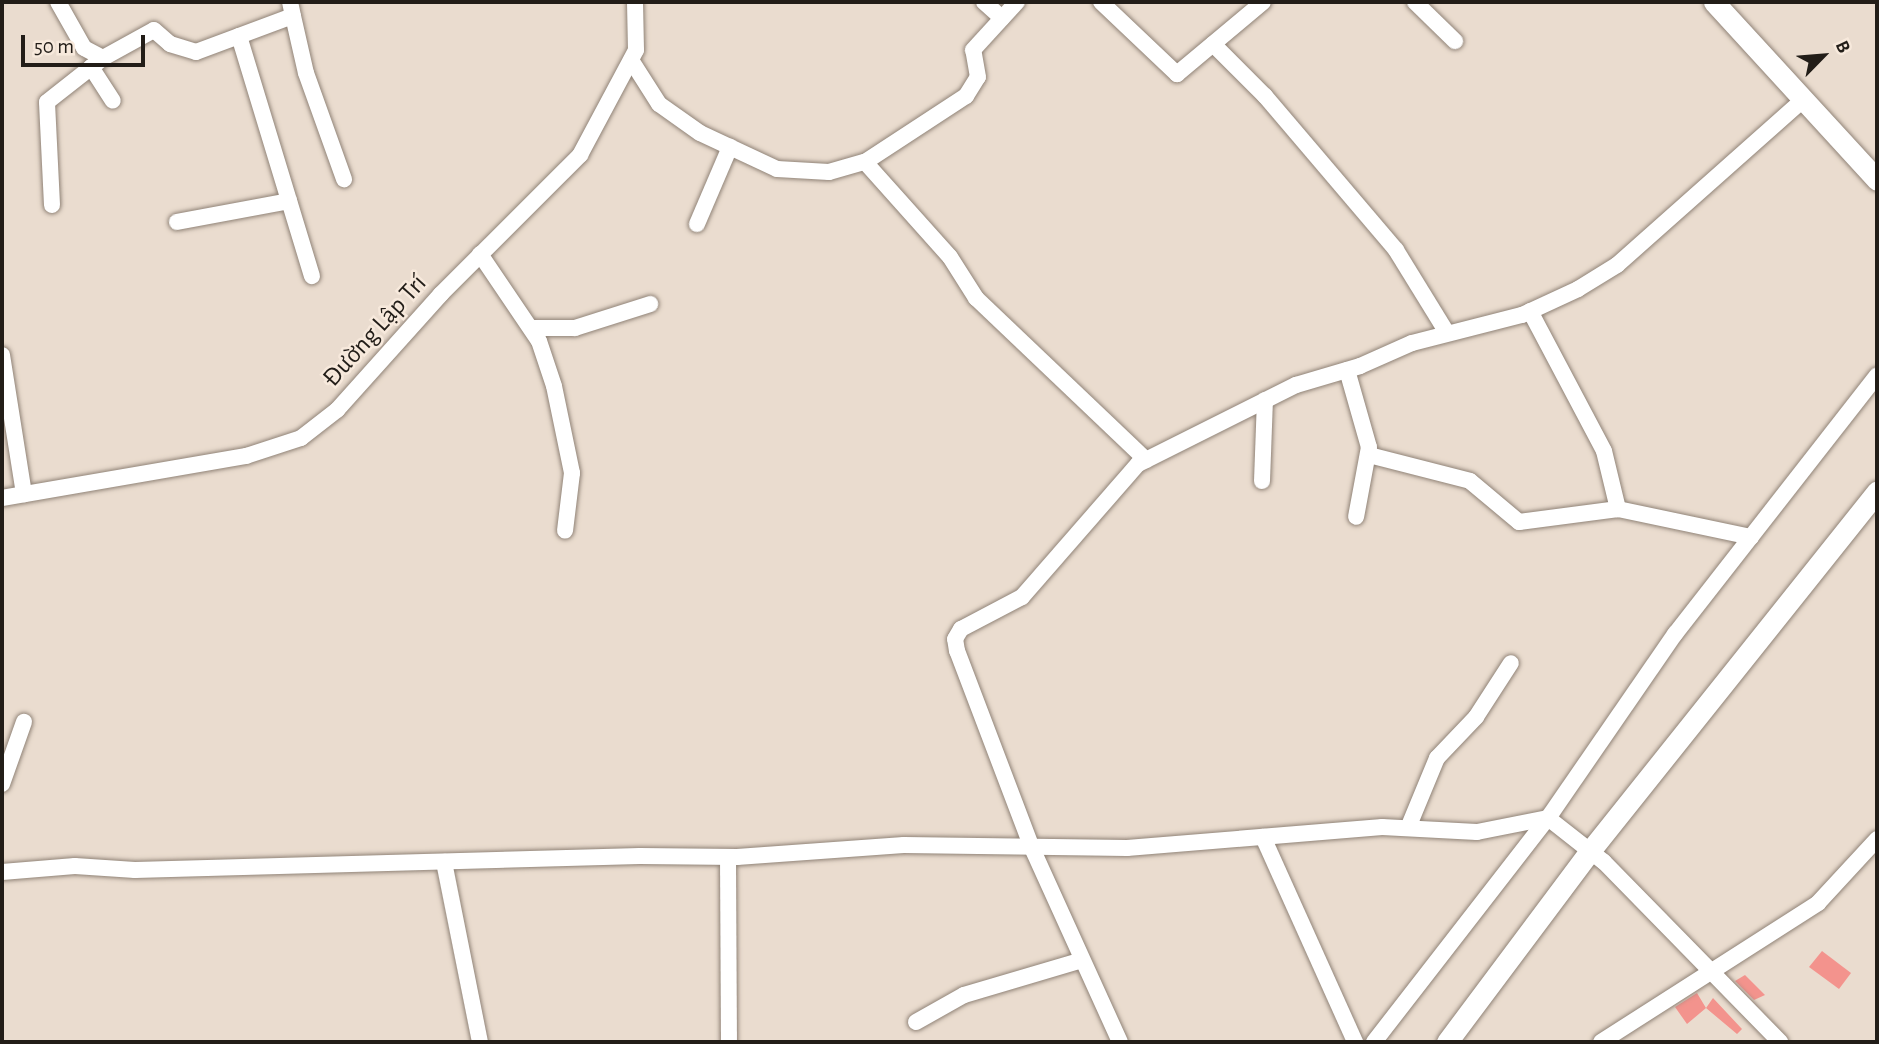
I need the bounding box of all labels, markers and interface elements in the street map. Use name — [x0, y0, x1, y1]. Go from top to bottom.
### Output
scale bar — [24, 21, 149, 65]
north arrow — [1788, 21, 1858, 91]
text: 50 m — [34, 36, 74, 57]
text: B — [1832, 38, 1853, 56]
street label: Đường Lập Trí — [316, 268, 434, 394]

